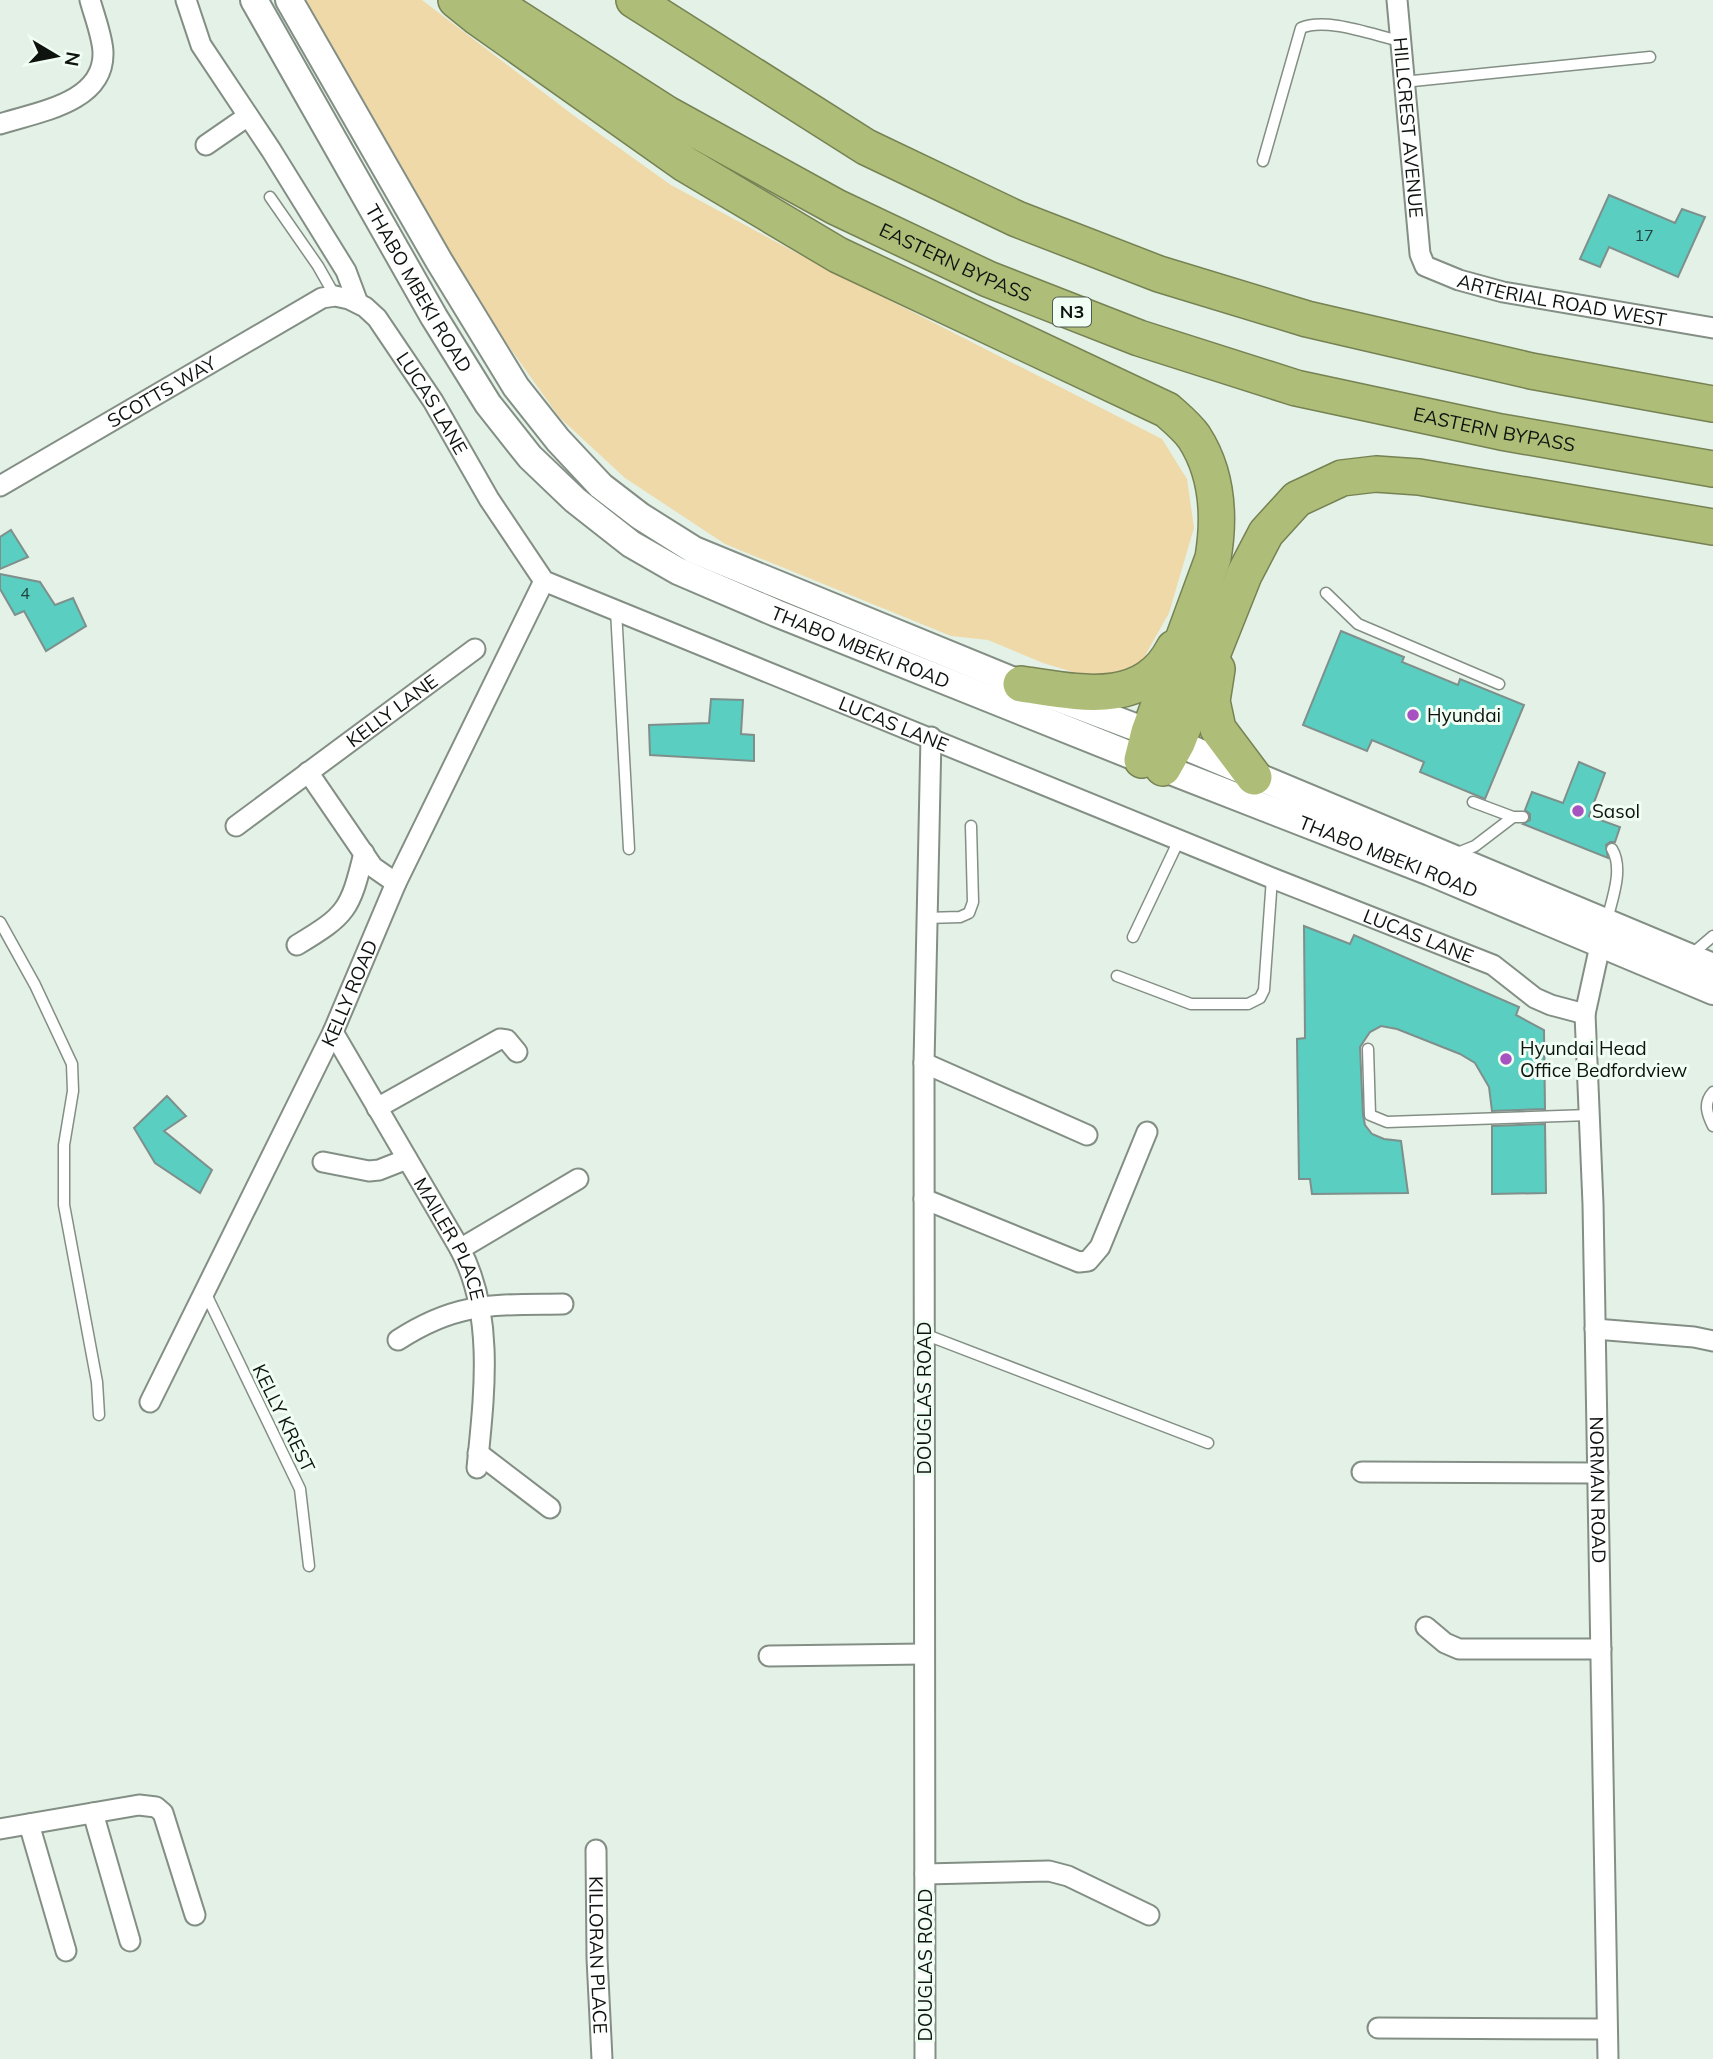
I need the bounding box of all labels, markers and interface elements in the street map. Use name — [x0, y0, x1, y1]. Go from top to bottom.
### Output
north arrow — [21, 21, 91, 91]
street label: HILLCREST AVENUE — [1388, 36, 1429, 219]
text: N — [60, 50, 86, 68]
street label: THABO MBEKI ROAD — [360, 200, 477, 377]
street label: EASTERN BYPASS — [876, 217, 1035, 307]
house number: 17 — [1634, 225, 1654, 245]
street label: ARTERIAL ROAD WEST — [1455, 268, 1669, 332]
road number: N3 — [1053, 298, 1091, 326]
street label: LUCAS LANE — [391, 347, 473, 459]
street label: SCOTTS WAY — [103, 350, 221, 433]
street label: EASTERN BYPASS — [1411, 402, 1577, 457]
house number: 4 — [20, 583, 30, 603]
street label: THABO MBEKI ROAD — [768, 600, 954, 693]
street label: KELLY LANE — [342, 669, 442, 752]
street label: LUCAS LANE — [835, 691, 952, 757]
place label: Hyundai — [1427, 703, 1501, 727]
marker: Hyundai — [1405, 707, 1421, 723]
place label: Sasol — [1592, 799, 1640, 823]
marker: Sasol — [1570, 803, 1586, 819]
street label: THABO MBEKI ROAD — [1296, 810, 1482, 903]
street label: LUCAS LANE — [1360, 903, 1477, 968]
street label: KELLY ROAD — [316, 936, 383, 1051]
place label: Hyundai Head Office Bedfordview — [1520, 1036, 1687, 1082]
marker: Hyundai Head Office Bedfordview — [1498, 1051, 1514, 1067]
street label: MAILER PLACE — [409, 1173, 490, 1303]
street label: DOUGLAS ROAD — [912, 1322, 936, 1474]
street label: KELLY KREST — [247, 1360, 321, 1476]
street label: NORMAN ROAD — [1585, 1416, 1611, 1564]
street label: KILLORAN PLACE — [584, 1876, 613, 2035]
street label: DOUGLAS ROAD — [913, 1889, 937, 2041]

